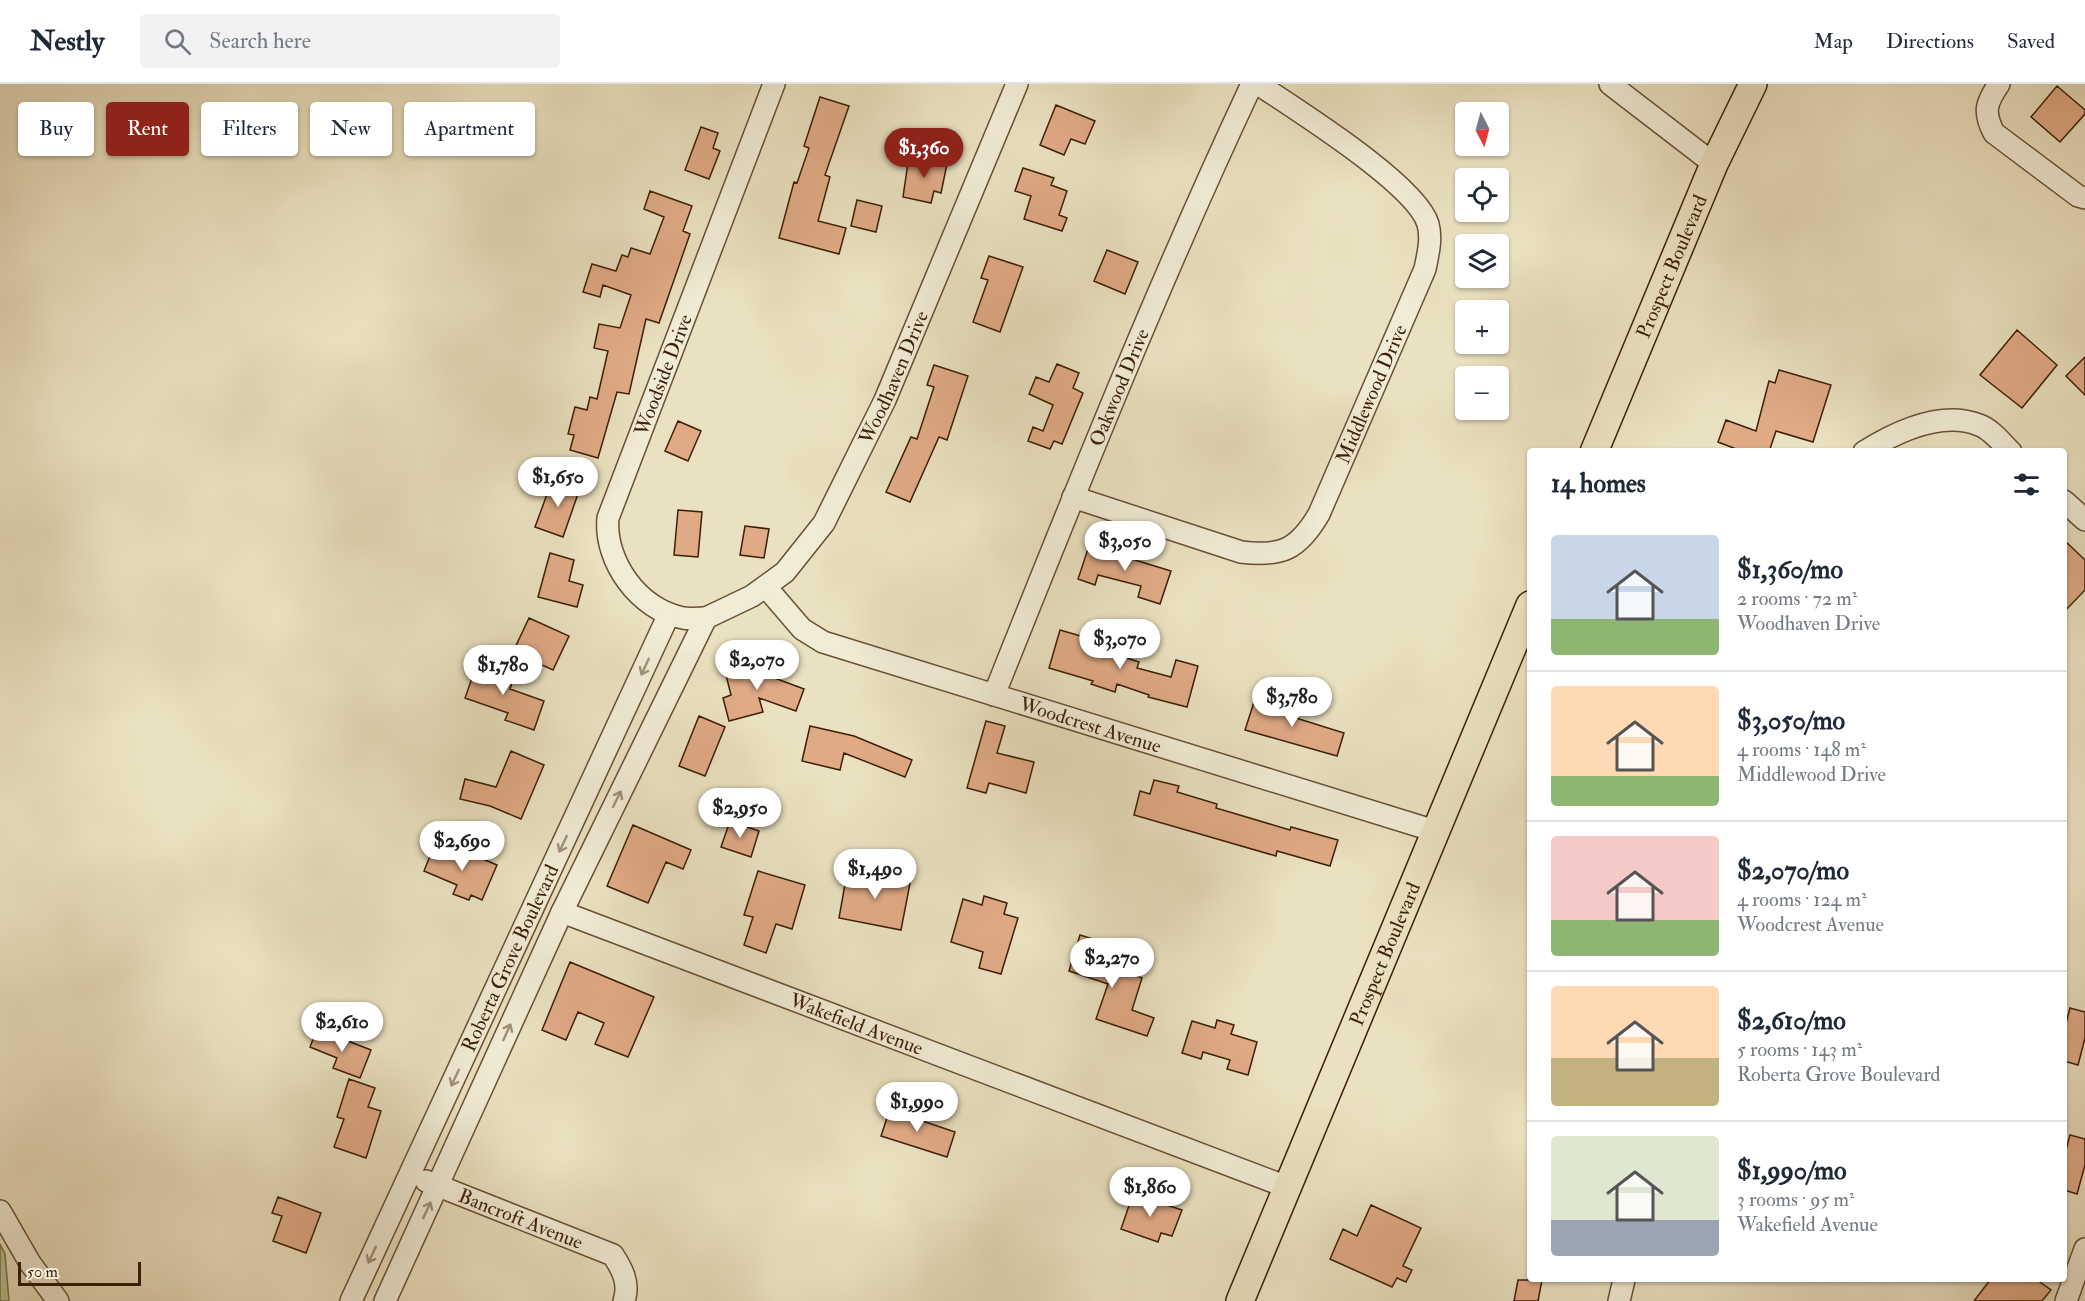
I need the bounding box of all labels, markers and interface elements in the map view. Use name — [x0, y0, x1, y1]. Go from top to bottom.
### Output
search box — [140, 14, 560, 68]
text: Nestly — [30, 24, 104, 59]
icon: search — [161, 25, 194, 58]
text: Search here — [209, 27, 311, 55]
text: Map — [1813, 28, 1853, 55]
text: Directions — [1886, 28, 1974, 55]
text: Saved — [2007, 28, 2055, 55]
chip: Buy — [18, 102, 94, 156]
chip: Rent — [106, 102, 189, 156]
chip: Filters — [201, 102, 298, 156]
chip: New — [310, 102, 392, 156]
chip: Apartment — [404, 102, 535, 156]
north arrow — [1455, 102, 1509, 156]
map controls — [1455, 102, 1509, 420]
pin: $1,360 — [875, 128, 973, 179]
text: $1,360 — [898, 135, 950, 160]
button: locate — [1455, 168, 1509, 222]
street label: Prospect Boulevard — [1630, 191, 1712, 342]
button: layers — [1455, 234, 1509, 288]
button: + — [1455, 300, 1509, 354]
street label: Woodhaven Drive — [852, 307, 934, 449]
street label: Woodside Drive — [628, 310, 697, 440]
street label: Middlewood Drive — [1330, 321, 1412, 467]
street label: Oakwood Drive — [1083, 325, 1154, 450]
button: − — [1455, 366, 1509, 420]
pin: $1,650 — [509, 457, 607, 508]
text: $1,650 — [532, 464, 584, 489]
text: 14 homes — [1551, 468, 1646, 500]
icon: filters — [2010, 468, 2043, 501]
pin: $3,050 — [1076, 521, 1174, 572]
text: $3,050 — [1099, 528, 1151, 553]
text: $1,360/mo — [1737, 554, 1843, 586]
icon: home — [1599, 559, 1671, 631]
text: 2 rooms · 72 m² — [1737, 586, 1857, 611]
text: Woodhaven Drive — [1737, 611, 1880, 636]
pin: $3,070 — [1071, 619, 1169, 670]
text: $3,070 — [1093, 626, 1147, 651]
pin: $2,070 — [708, 640, 806, 691]
pin: $1,780 — [454, 645, 552, 696]
text: $2,070 — [729, 647, 785, 672]
text: $1,780 — [477, 652, 529, 677]
one-way arrow — [638, 657, 650, 675]
pin: $3,780 — [1243, 677, 1341, 728]
text: $3,780 — [1266, 684, 1318, 709]
street label: Woodcrest Avenue — [1016, 691, 1164, 758]
text: $3,050/mo — [1737, 705, 1845, 737]
icon: home — [1599, 710, 1671, 782]
text: 4 rooms · 148 m² — [1737, 737, 1866, 762]
text: Middlewood Drive — [1737, 762, 1886, 787]
pin: $2,950 — [691, 788, 789, 839]
one-way arrow — [612, 790, 624, 808]
text: $2,950 — [712, 795, 768, 820]
pin: $2,690 — [413, 821, 511, 872]
text: $2,690 — [434, 828, 490, 853]
one-way arrow — [557, 834, 568, 852]
pin: $1,490 — [826, 849, 924, 900]
text: $2,070/mo — [1737, 855, 1849, 887]
text: $1,490 — [848, 856, 902, 881]
street label: Roberta Grove Boulevard — [456, 860, 564, 1056]
icon: home — [1599, 860, 1671, 932]
street label: Prospect Boulevard — [1344, 878, 1426, 1029]
text: 4 rooms · 124 m² — [1737, 887, 1867, 912]
text: Woodcrest Avenue — [1737, 912, 1884, 937]
pin: $2,270 — [1063, 938, 1161, 989]
text: $2,270 — [1084, 945, 1140, 970]
street label: Wakefield Avenue — [785, 987, 927, 1060]
pin: $2,610 — [293, 1002, 391, 1053]
text: $2,610/mo — [1737, 1005, 1846, 1037]
text: $2,610 — [315, 1009, 369, 1034]
icon: home — [1599, 1010, 1671, 1082]
one-way arrow — [502, 1024, 514, 1042]
text: 5 rooms · 143 m² — [1737, 1037, 1862, 1062]
text: Roberta Grove Boulevard — [1737, 1062, 1940, 1087]
one-way arrow — [448, 1068, 460, 1086]
pin: $1,990 — [868, 1082, 966, 1133]
text: $1,990 — [890, 1089, 944, 1114]
text: $1,990/mo — [1737, 1155, 1846, 1187]
icon: home — [1599, 1160, 1671, 1232]
pin: $1,860 — [1101, 1167, 1199, 1218]
text: $1,860 — [1124, 1174, 1176, 1199]
street label: Bancroft Avenue — [455, 1183, 587, 1254]
text: 3 rooms · 95 m² — [1737, 1187, 1855, 1212]
one-way arrow — [421, 1201, 433, 1219]
text: Wakefield Avenue — [1737, 1212, 1878, 1237]
one-way arrow — [366, 1245, 378, 1263]
scale bar — [18, 1259, 141, 1286]
text: 50 m — [27, 1262, 58, 1282]

